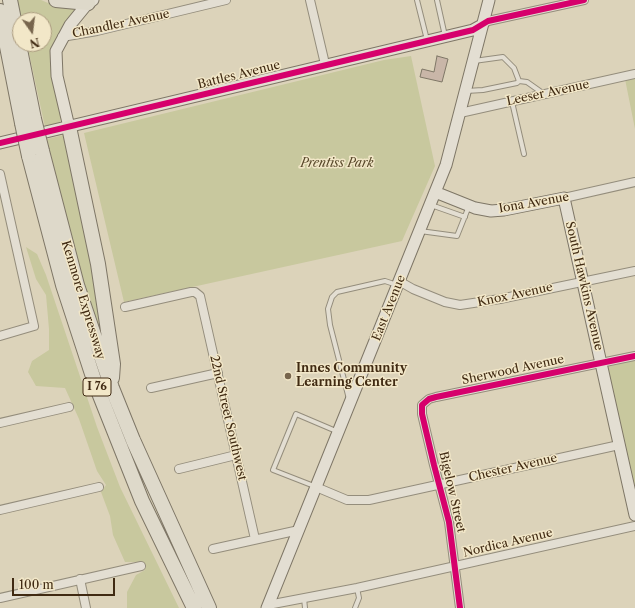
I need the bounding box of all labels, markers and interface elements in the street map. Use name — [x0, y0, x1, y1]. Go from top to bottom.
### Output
street label: Chandler Avenue — [71, 7, 171, 41]
north arrow — [12, 12, 52, 52]
text: N — [28, 35, 41, 51]
street label: Battles Avenue — [196, 58, 282, 92]
street label: Leeser Avenue — [505, 77, 591, 109]
park label: Prentiss Park — [301, 157, 373, 171]
street label: Iona Avenue — [498, 190, 570, 216]
street label: South Hawkins Avenue — [562, 220, 606, 352]
street label: Kenmore Expressway — [58, 239, 108, 361]
street label: East Avenue — [369, 273, 409, 343]
street label: Knox Avenue — [476, 280, 554, 310]
street label: Sherwood Avenue — [461, 352, 565, 388]
street label: 22nd Street Southwest — [207, 354, 249, 482]
place label: Innes Community Learning Center — [296, 362, 407, 390]
marker: Innes Community Learning Center — [283, 371, 293, 381]
road number: I 76 — [83, 378, 111, 396]
street label: Bigelow Street — [436, 450, 468, 534]
street label: Chester Avenue — [467, 451, 559, 485]
street label: Nordica Avenue — [462, 526, 554, 560]
scale bar — [14, 570, 117, 596]
text: 100 m — [19, 577, 54, 592]

